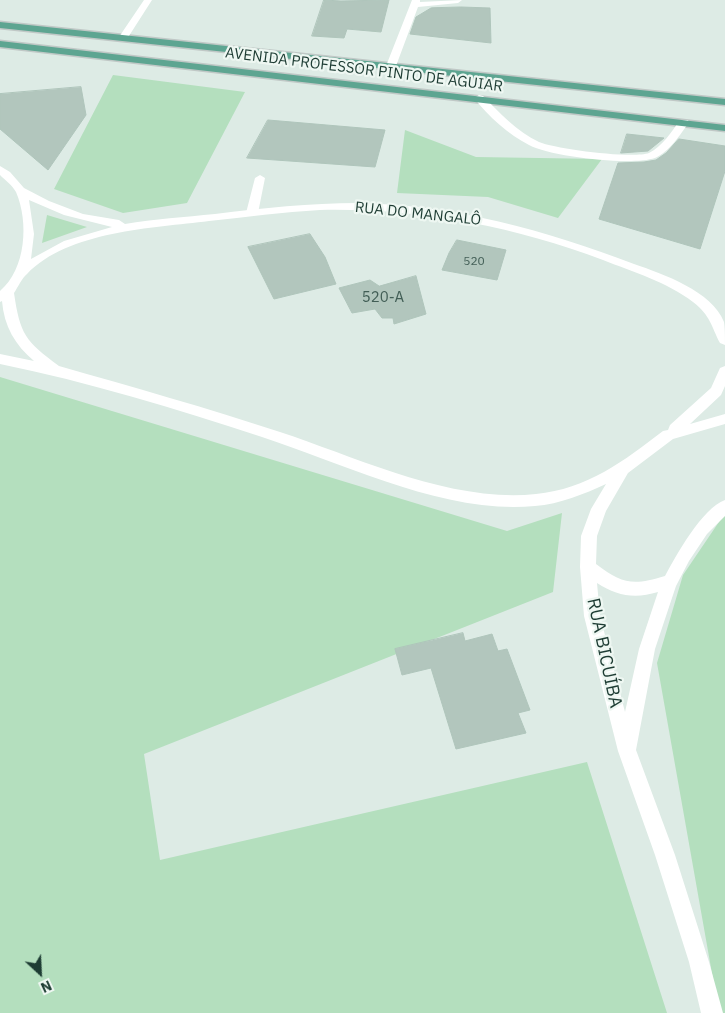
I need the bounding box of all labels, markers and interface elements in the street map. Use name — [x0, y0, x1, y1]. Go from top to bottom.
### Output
street label: AVENIDA PROFESSOR PINTO DE AGUIAR — [224, 44, 504, 96]
street label: RUA DO MANGALÔ — [354, 198, 482, 230]
house number: 520 — [463, 255, 485, 269]
house number: 520-A — [362, 289, 404, 307]
street label: RUA BICUÍBA — [582, 596, 626, 710]
north arrow — [15, 948, 65, 998]
text: N — [38, 976, 55, 997]

